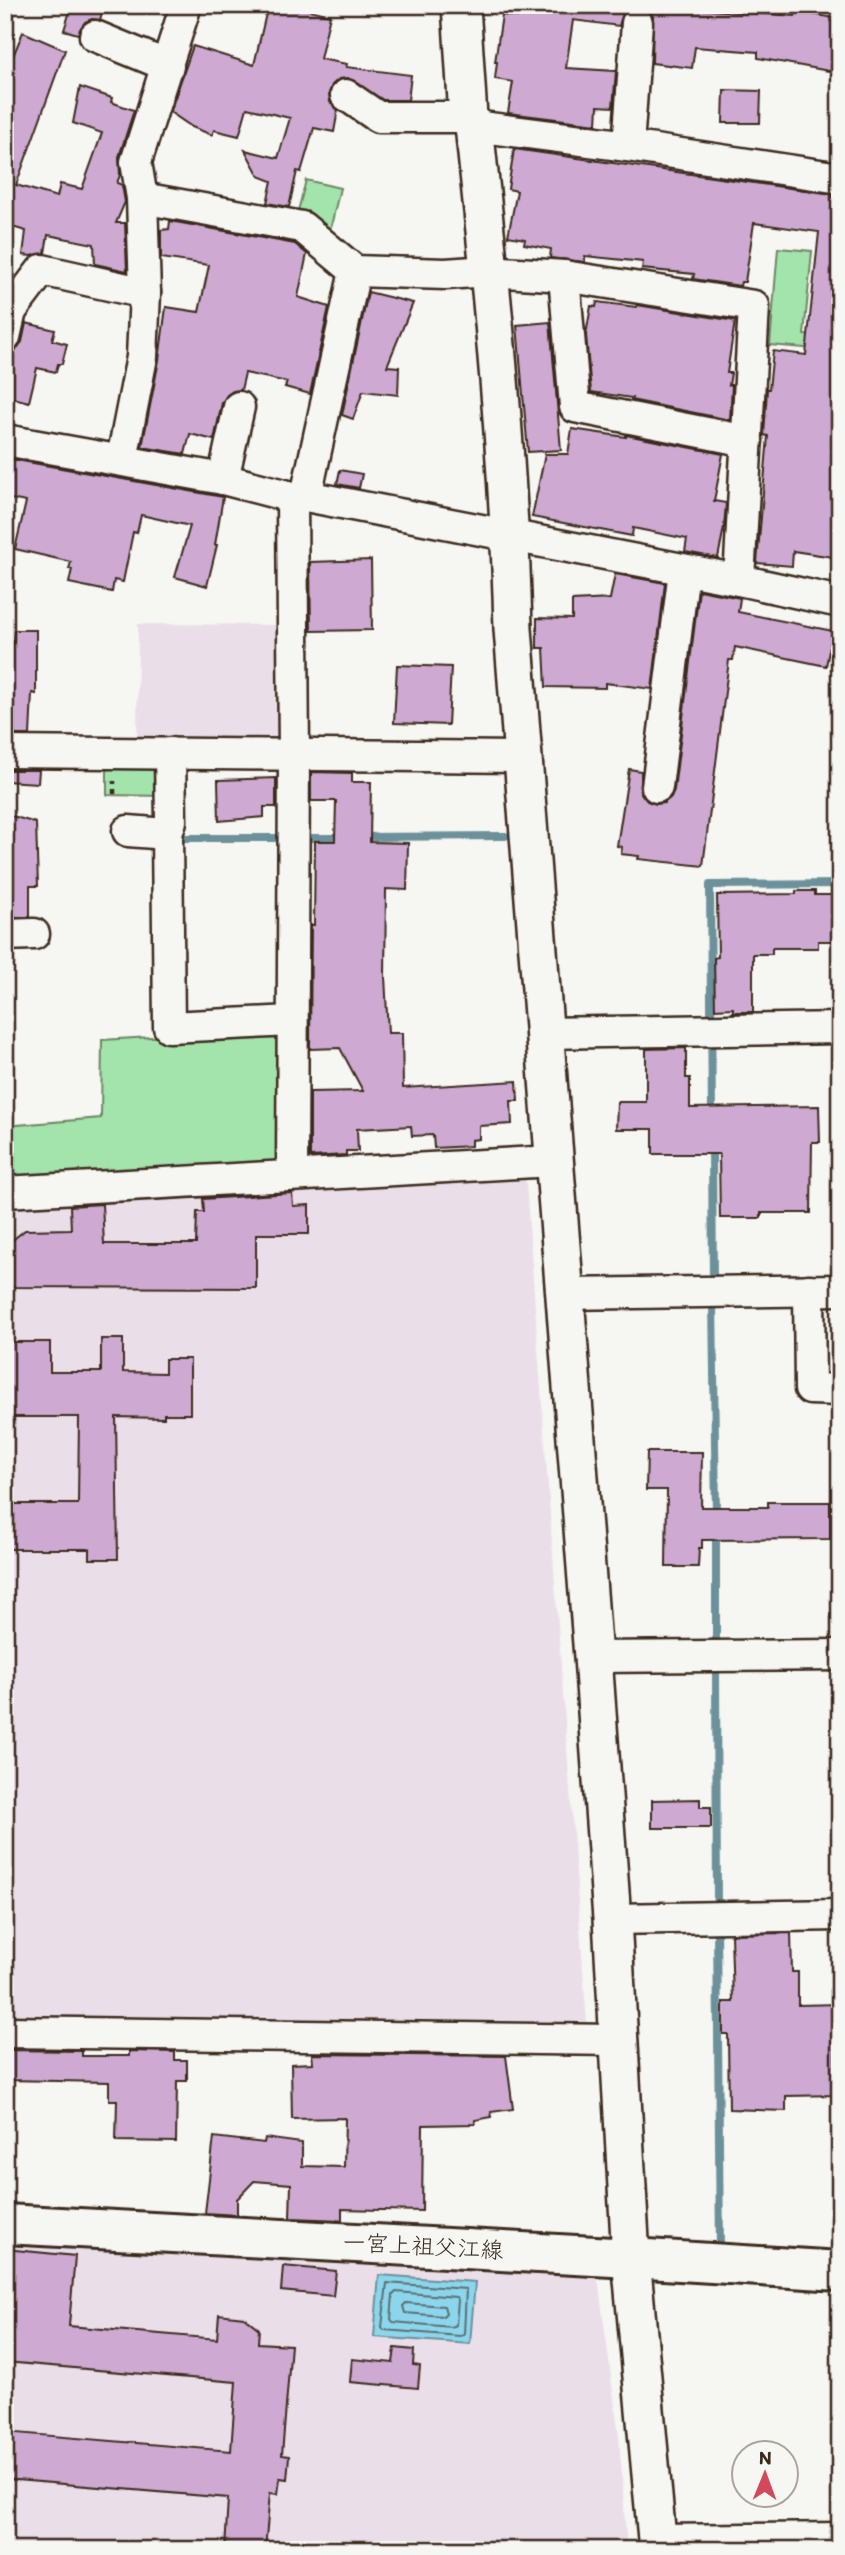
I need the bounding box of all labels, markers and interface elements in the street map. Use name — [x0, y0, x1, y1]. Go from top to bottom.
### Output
street label: 一宮上祖父江線 — [342, 2228, 504, 2264]
north arrow — [730, 2440, 800, 2510]
text: N — [759, 2446, 772, 2469]

